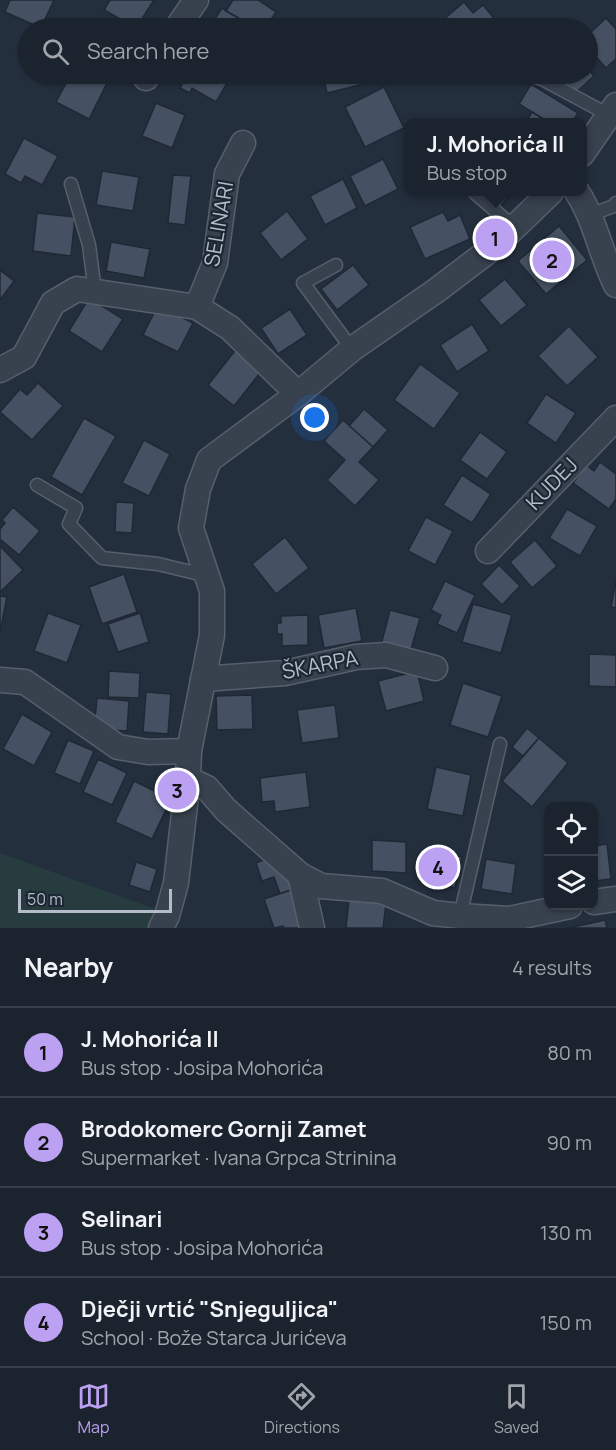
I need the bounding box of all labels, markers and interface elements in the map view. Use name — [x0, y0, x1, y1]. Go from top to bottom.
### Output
search box — [18, 18, 598, 84]
icon: search — [39, 35, 72, 68]
text: Search here — [87, 36, 209, 66]
popup — [404, 118, 587, 196]
text: J. Mohorića II — [427, 129, 564, 159]
text: Bus stop — [427, 159, 507, 186]
street label: SELINARI — [197, 179, 239, 269]
pin: 1 — [476, 216, 514, 260]
pin: 2 — [532, 238, 572, 282]
your location — [300, 403, 329, 432]
street label: KUDEJ — [519, 451, 583, 516]
street label: ŠKARPA — [279, 643, 360, 685]
pin: 3 — [158, 768, 196, 812]
map controls — [544, 802, 598, 910]
button: locate — [544, 802, 598, 856]
pin: 4 — [418, 844, 458, 890]
button: layers — [544, 856, 598, 910]
scale bar — [18, 886, 172, 914]
text: 50 m — [27, 888, 63, 910]
text: Nearby — [24, 949, 113, 985]
text: 4 results — [512, 954, 592, 981]
text: J. Mohorića II — [81, 1024, 219, 1054]
text: 1 — [39, 1039, 48, 1066]
text: 80 m — [547, 1039, 592, 1066]
text: Bus stop · Josipa Mohorića — [81, 1054, 323, 1081]
text: Brodokomerc Gornji Zamet — [81, 1114, 367, 1144]
text: 2 — [38, 1129, 49, 1156]
text: 90 m — [546, 1129, 592, 1156]
text: Supermarket · Ivana Grpca Strinina — [81, 1144, 397, 1171]
text: Selinari — [81, 1204, 162, 1234]
text: 3 — [38, 1219, 49, 1246]
text: 130 m — [540, 1219, 592, 1246]
text: Bus stop · Josipa Mohorića — [81, 1234, 323, 1261]
text: Dječji vrtić "Snjeguljica" — [81, 1294, 338, 1324]
text: 4 — [37, 1309, 50, 1336]
text: 150 m — [539, 1309, 592, 1336]
text: School · Bože Starca Jurićeva — [81, 1324, 347, 1351]
tab: Map — [77, 1380, 110, 1438]
tab: Directions — [264, 1380, 340, 1438]
tab: Saved — [494, 1380, 539, 1438]

